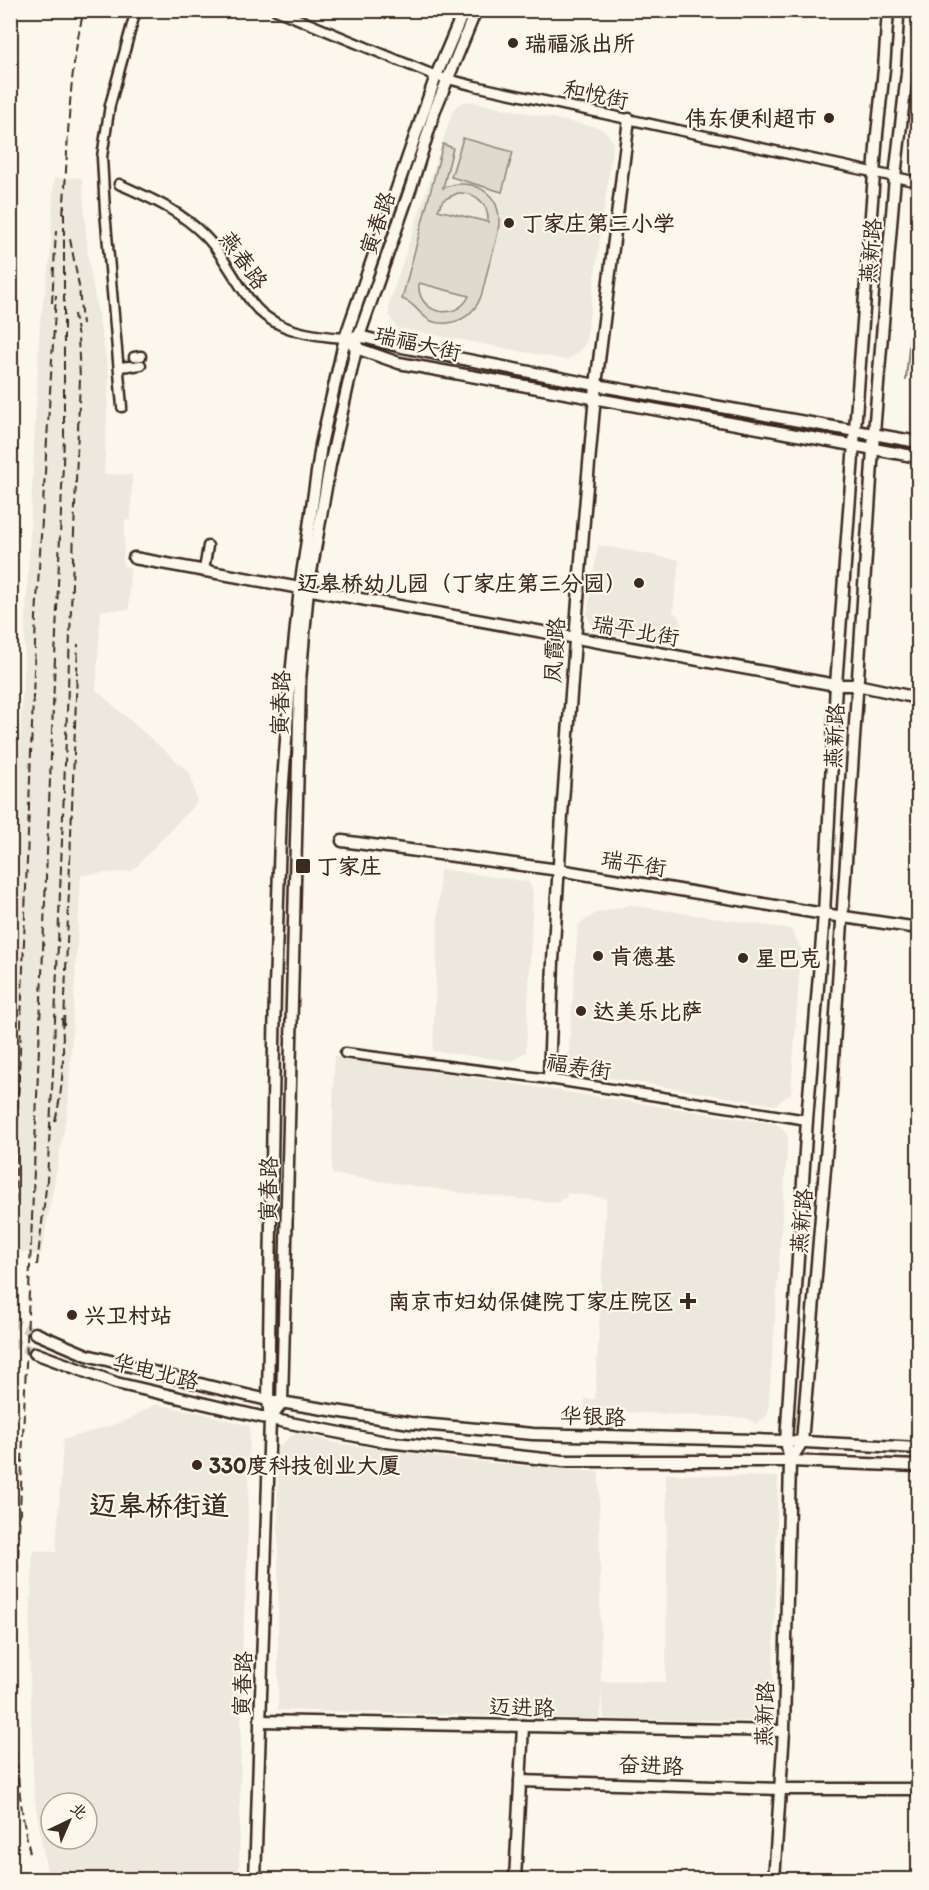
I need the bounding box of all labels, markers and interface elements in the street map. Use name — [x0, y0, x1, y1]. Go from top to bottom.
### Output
place label: 瑞福派出所 — [525, 30, 635, 57]
marker: 瑞福派出所 — [506, 36, 520, 50]
street label: 和悦街 — [561, 74, 631, 115]
place label: 伟东便利超市 — [685, 105, 817, 132]
marker: 伟东便利超市 — [822, 111, 836, 125]
street label: 寅春路 — [354, 188, 401, 259]
place label: 丁家庄第三小学 — [521, 210, 675, 237]
marker: 丁家庄第三小学 — [502, 216, 516, 230]
street label: 燕新路 — [854, 217, 887, 285]
street label: 燕春路 — [214, 226, 274, 295]
street label: 瑞福大街 — [372, 320, 464, 367]
place label: 迈皋桥幼儿园（丁家庄第三分园） — [297, 570, 627, 597]
marker: 迈皋桥幼儿园（丁家庄第三分园） — [632, 576, 646, 590]
street label: 瑞平北街 — [590, 610, 682, 651]
street label: 凤霞路 — [539, 616, 570, 684]
street label: 寅春路 — [266, 670, 295, 736]
street label: 燕新路 — [819, 702, 850, 770]
street label: 瑞平街 — [599, 845, 669, 882]
place label: 丁家庄 — [316, 853, 382, 880]
marker: 丁家庄 — [294, 857, 312, 875]
place label: 肯德基 — [610, 943, 676, 970]
place label: 星巴克 — [755, 945, 821, 972]
marker: 肯德基 — [591, 949, 605, 963]
marker: 星巴克 — [736, 951, 750, 965]
place label: 达美乐比萨 — [593, 998, 703, 1025]
marker: 达美乐比萨 — [574, 1004, 588, 1018]
street label: 福寿街 — [544, 1048, 614, 1085]
street label: 寅春路 — [254, 1156, 283, 1222]
street label: 燕新路 — [785, 1187, 818, 1255]
place label: 南京市妇幼保健院丁家庄院区 — [388, 1288, 674, 1315]
marker: 南京市妇幼保健院丁家庄院区 — [679, 1292, 697, 1310]
place label: 兴卫村站 — [84, 1302, 172, 1329]
marker: 兴卫村站 — [65, 1308, 79, 1322]
street label: 华电北路 — [110, 1348, 202, 1395]
street label: 华银路 — [560, 1402, 626, 1431]
place label: 330度科技创业大厦 — [209, 1452, 401, 1479]
marker: 330度科技创业大厦 — [190, 1458, 204, 1472]
district label: 迈皋桥街道 — [89, 1488, 229, 1522]
street label: 寅春路 — [228, 1651, 257, 1717]
street label: 燕新路 — [750, 1681, 779, 1747]
street label: 迈进路 — [489, 1693, 555, 1722]
street label: 奋进路 — [618, 1751, 684, 1780]
north arrow — [39, 1791, 99, 1851]
text: 北 — [67, 1798, 91, 1823]

